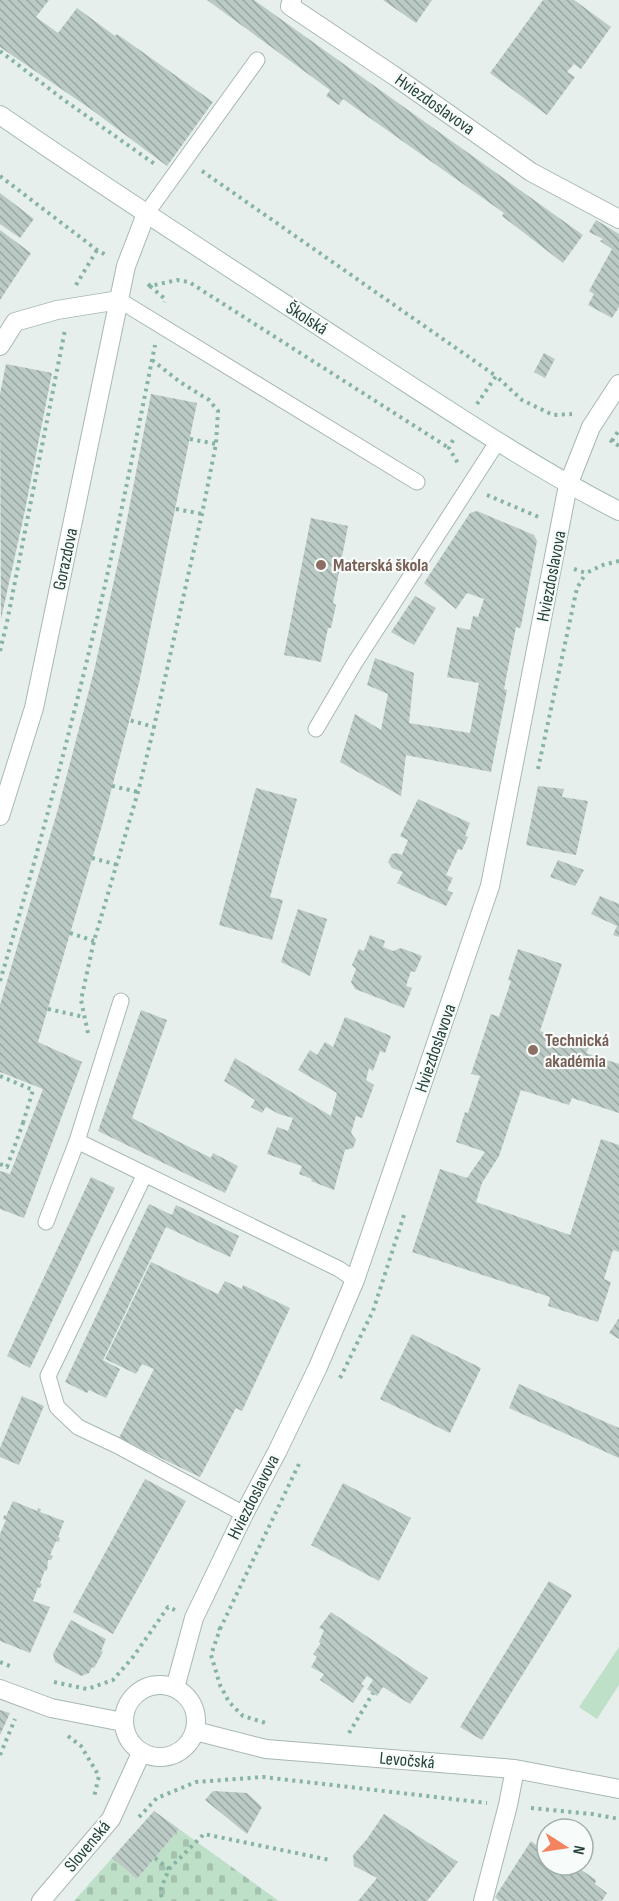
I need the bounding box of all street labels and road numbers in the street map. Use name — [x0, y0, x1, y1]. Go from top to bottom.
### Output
street label: Hviezdoslavova — [391, 69, 479, 140]
street label: Školská — [282, 297, 332, 340]
street label: Gorazdova — [49, 526, 82, 592]
street label: Hviezdoslavova — [532, 529, 571, 623]
street label: Hviezdoslavova — [411, 1001, 460, 1095]
street label: Hviezdoslavova — [223, 1451, 284, 1543]
street label: Levočská — [378, 1748, 435, 1773]
street label: Slovenská — [60, 1816, 115, 1876]

